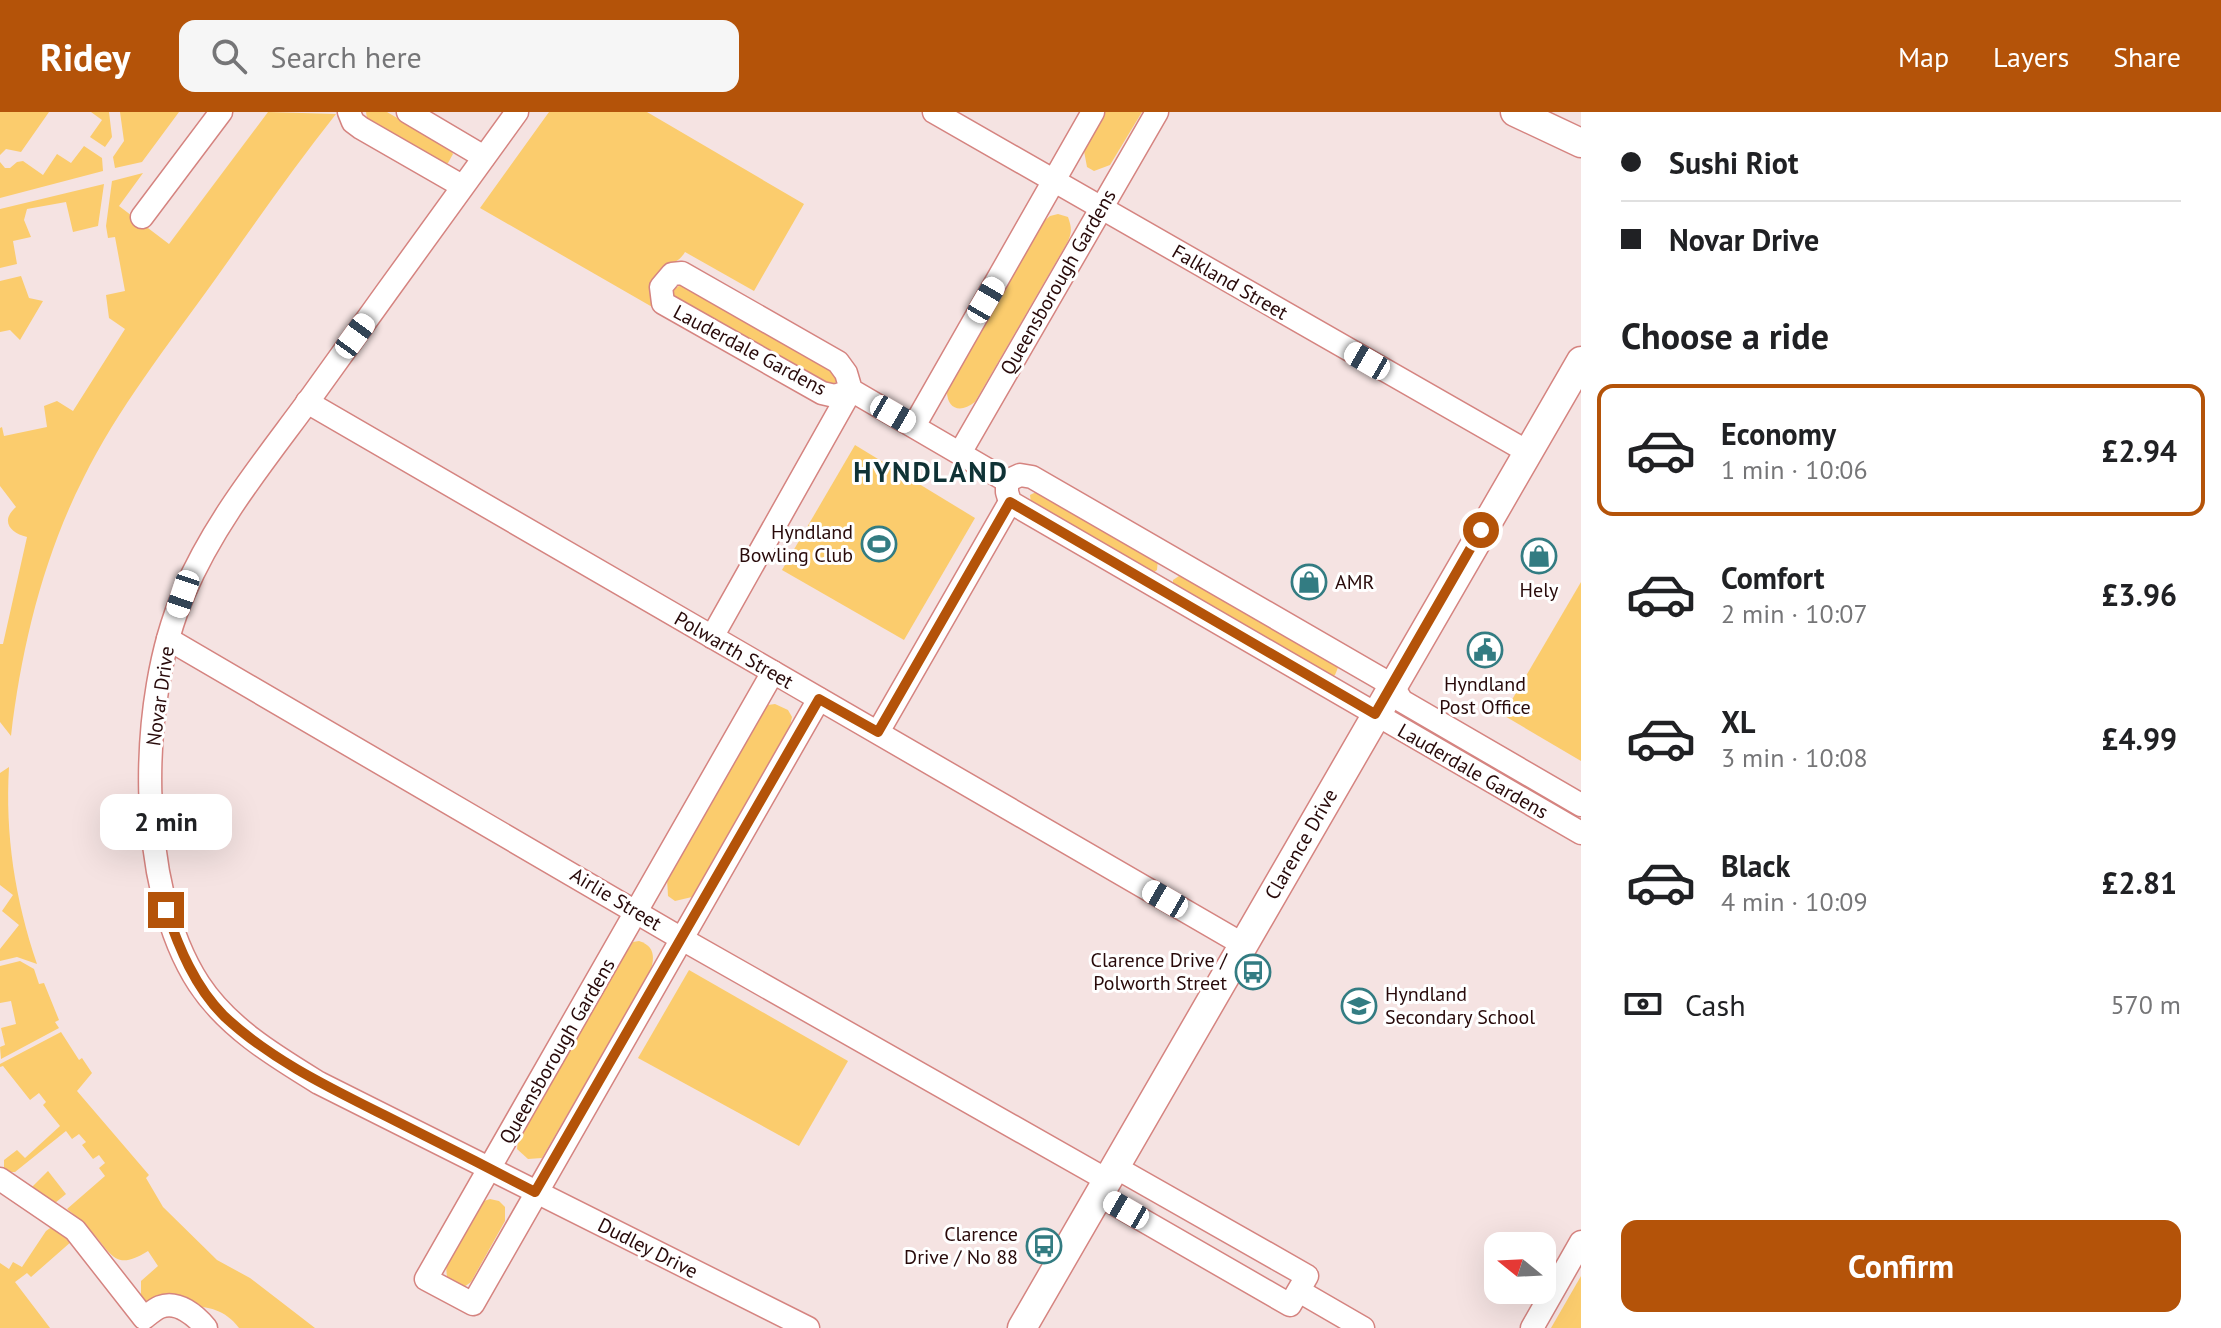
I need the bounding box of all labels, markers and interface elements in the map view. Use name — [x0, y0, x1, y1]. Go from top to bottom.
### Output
search box — [179, 20, 739, 92]
text: Ridey — [40, 32, 131, 81]
icon: search — [207, 34, 251, 78]
text: Search here — [271, 37, 422, 76]
text: Map — [1898, 38, 1949, 75]
text: Layers — [1993, 38, 2069, 75]
text: Share — [2113, 38, 2181, 75]
text: Sushi Riot — [1669, 143, 1798, 182]
street label: Queensborough Gardens — [994, 185, 1122, 379]
text: Novar Drive — [1669, 220, 1819, 259]
street label: Falkland Street — [1167, 238, 1293, 326]
car — [964, 273, 1008, 327]
street label: Lauderdale Gardens — [669, 299, 831, 401]
car — [331, 310, 379, 362]
text: Choose a ride — [1621, 312, 1829, 359]
car — [1340, 339, 1394, 383]
car — [866, 392, 920, 436]
icon: car — [1625, 414, 1697, 486]
text: Economy — [1721, 414, 1836, 453]
text: £2.94 — [2102, 431, 2177, 470]
district label: HYNDLAND — [853, 453, 1009, 490]
text: 1 min · 10:06 — [1721, 453, 1868, 486]
route start — [1463, 512, 1499, 548]
place label: Hyndland Bowling Club — [739, 519, 853, 568]
sports icon: Hyndland Bowling Club — [860, 525, 898, 563]
shop icon: Hely — [1520, 537, 1558, 575]
icon: car — [1625, 558, 1697, 630]
text: Comfort — [1721, 558, 1824, 597]
shop icon: AMR — [1290, 563, 1328, 601]
car — [164, 567, 202, 621]
place label: AMR — [1335, 569, 1375, 595]
text: £3.96 — [2102, 575, 2177, 614]
place label: Hely — [1520, 577, 1559, 603]
text: 2 min · 10:07 — [1721, 597, 1868, 630]
street label: Polwarth Street — [670, 605, 798, 695]
public building icon: Hyndland Post Office — [1466, 631, 1504, 669]
street label: Novar Drive — [140, 644, 180, 748]
place label: Hyndland Post Office — [1439, 671, 1531, 720]
icon: car — [1625, 702, 1697, 774]
text: XL — [1721, 702, 1755, 741]
street label: Lauderdale Gardens — [1393, 717, 1553, 825]
text: £4.99 — [2102, 719, 2177, 758]
text: 3 min · 10:08 — [1721, 741, 1868, 774]
street label: Clarence Drive — [1259, 784, 1343, 904]
callout: 2 min — [100, 794, 232, 850]
text: 2 min — [134, 805, 198, 838]
icon: car — [1625, 846, 1697, 918]
text: Black — [1721, 846, 1790, 885]
street label: Airlie Street — [566, 862, 666, 936]
text: £2.81 — [2102, 863, 2177, 902]
car — [1138, 877, 1192, 921]
text: 4 min · 10:09 — [1721, 885, 1868, 918]
route end — [148, 892, 184, 928]
place label: Clarence Drive / Polworth Street — [1091, 947, 1228, 996]
bus stop icon: Clarence Drive / Polworth Street — [1234, 953, 1272, 991]
street label: Queensborough Gardens — [493, 954, 621, 1148]
place label: Hyndland Secondary School — [1385, 981, 1535, 1030]
icon: cash — [1621, 982, 1665, 1026]
text: Cash — [1685, 985, 1746, 1024]
school or university icon: Hyndland Secondary School — [1340, 987, 1378, 1025]
text: 570 m — [2110, 988, 2181, 1021]
car — [1099, 1188, 1153, 1232]
street label: Dudley Drive — [594, 1212, 702, 1284]
button: Confirm — [1621, 1220, 2181, 1312]
place label: Clarence Drive / No 88 — [904, 1221, 1018, 1270]
bus stop icon: Clarence Drive / No 88 — [1025, 1227, 1063, 1265]
north arrow — [1484, 1232, 1556, 1304]
map controls — [1484, 1232, 1556, 1304]

